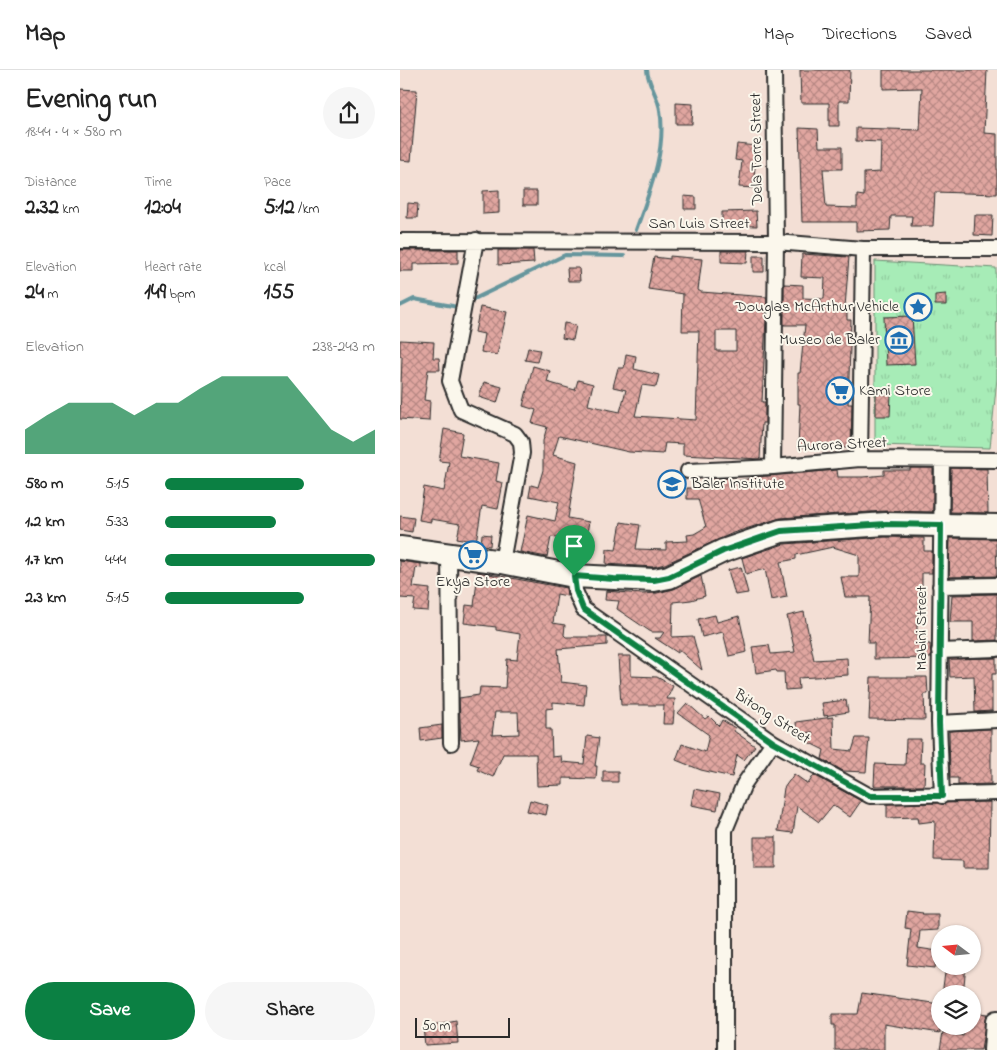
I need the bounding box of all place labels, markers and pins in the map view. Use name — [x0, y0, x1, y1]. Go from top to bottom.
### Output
place icon: Douglas McArthur Vehicle — [903, 292, 933, 322]
place label: Douglas McArthur Vehicle — [734, 295, 900, 319]
museum icon: Museo de Baler — [884, 325, 914, 355]
place label: Museo de Baler — [779, 328, 880, 352]
supermarket icon: Kami Store — [825, 376, 855, 406]
place label: Kami Store — [859, 379, 932, 403]
school or university icon: Baler Institute — [657, 469, 687, 499]
place label: Baler Institute — [690, 472, 785, 496]
pin — [553, 525, 595, 576]
supermarket icon: Ekya Store — [458, 540, 488, 570]
place label: Ekya Store — [436, 570, 511, 594]

